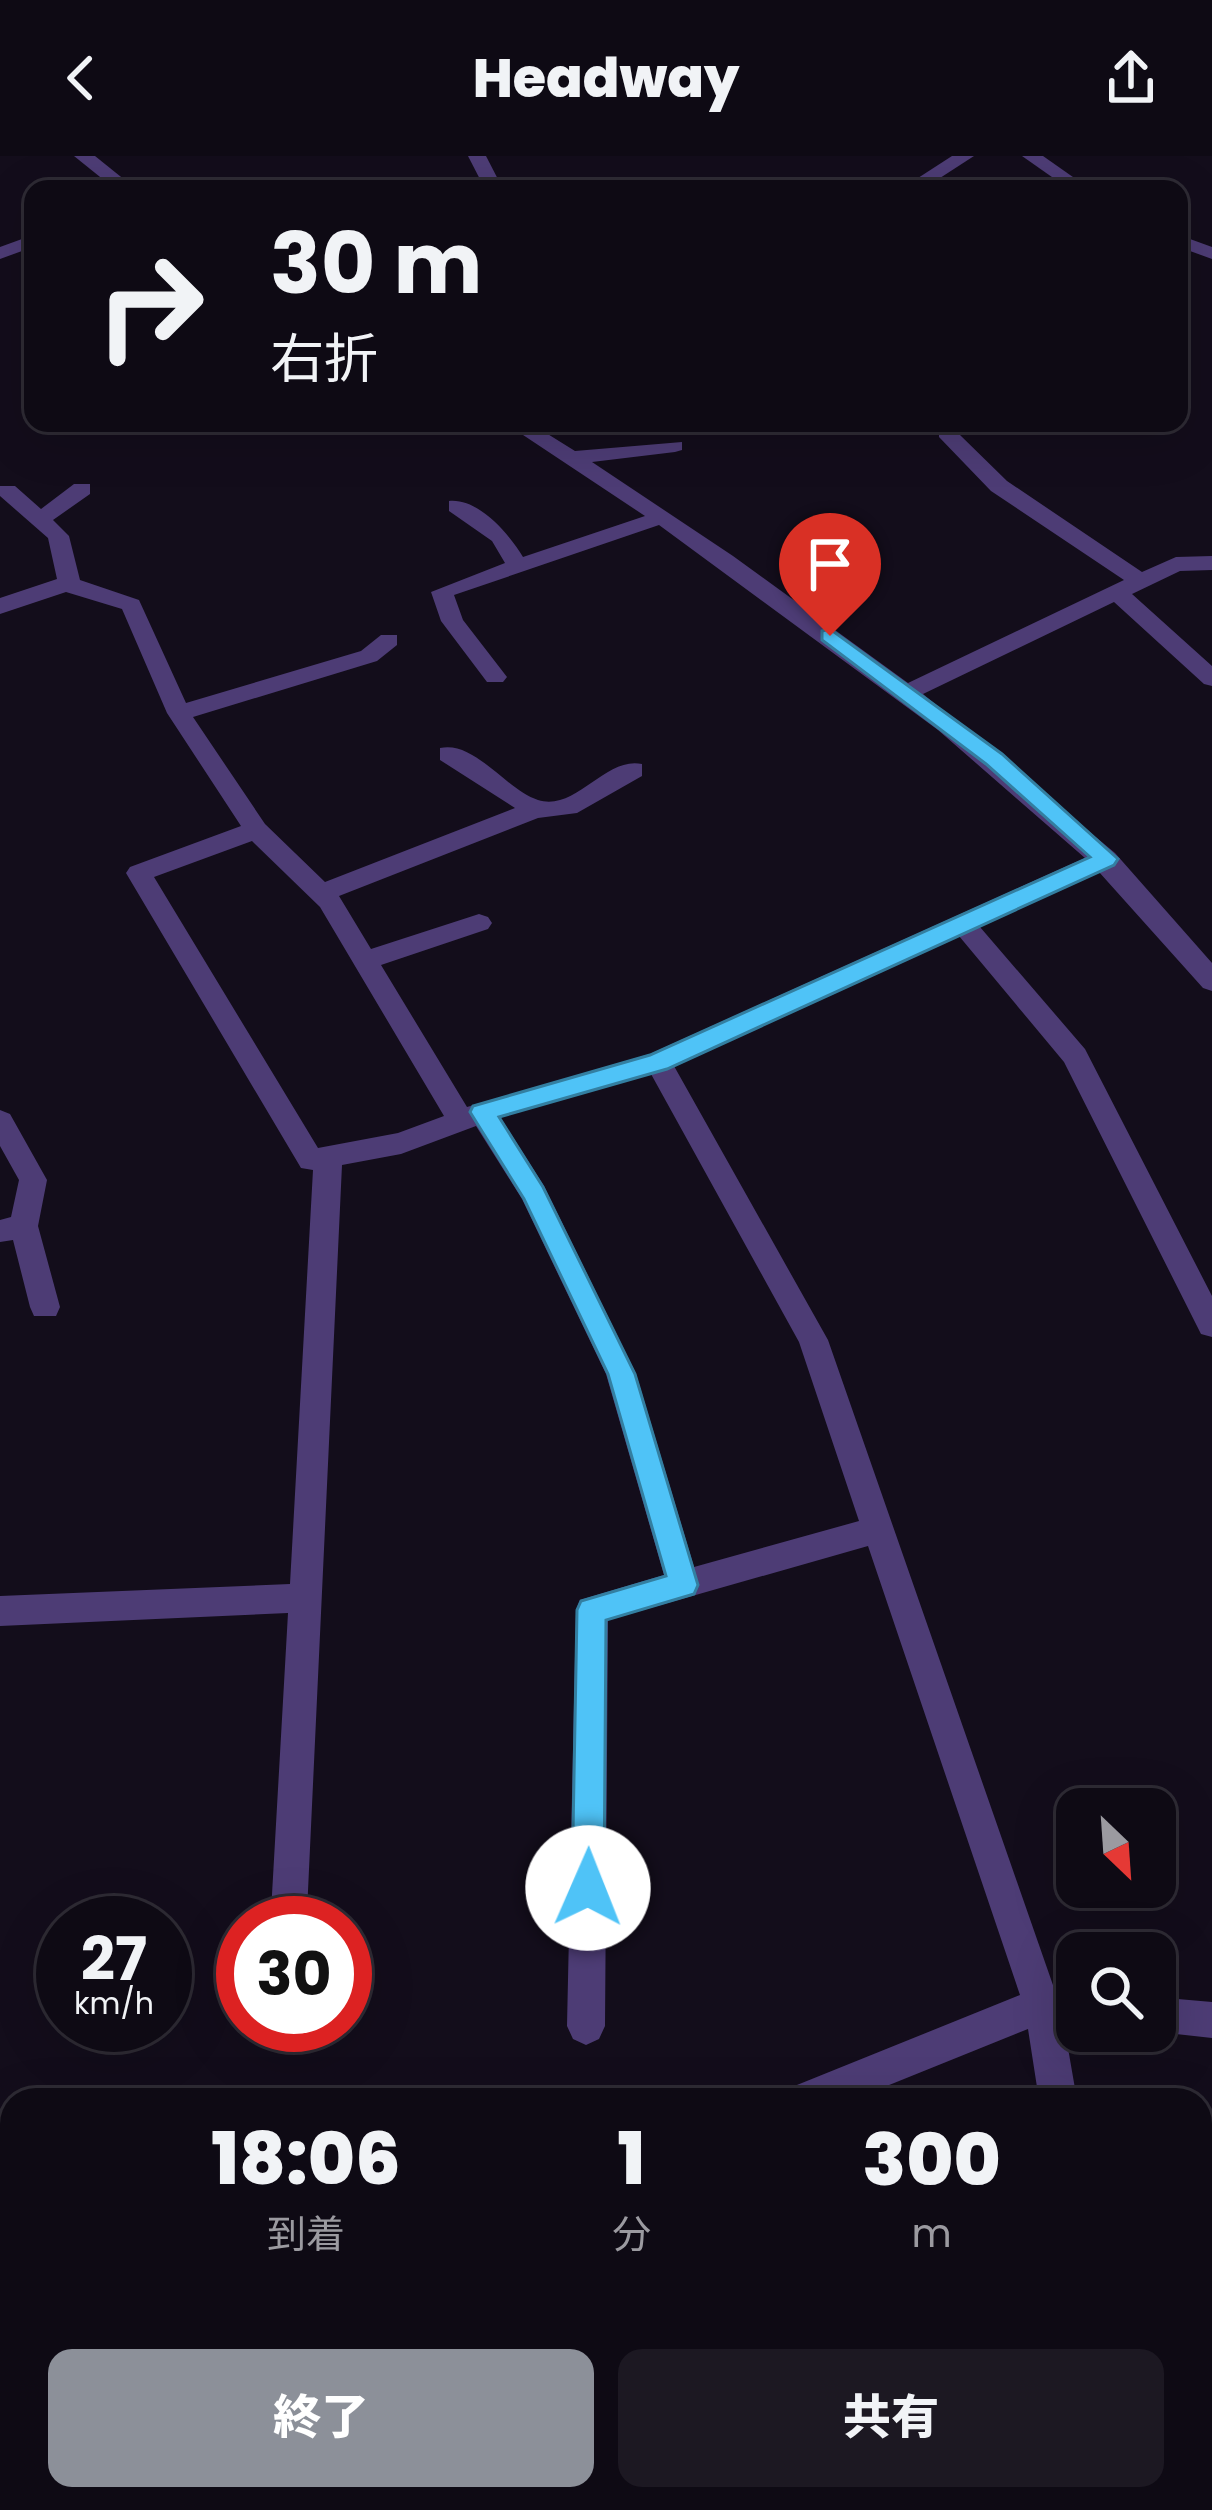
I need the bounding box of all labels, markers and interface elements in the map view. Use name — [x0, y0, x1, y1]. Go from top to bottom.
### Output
text: Headway — [473, 40, 739, 116]
icon: back — [48, 45, 114, 111]
icon: share — [1098, 45, 1164, 111]
text: 30 m — [270, 205, 482, 322]
icon: right — [72, 228, 228, 384]
text: 右折 — [270, 321, 378, 397]
pin — [779, 513, 881, 636]
icon: arrive — [797, 531, 863, 597]
north arrow — [1056, 1788, 1176, 1908]
map controls — [1056, 1788, 1176, 2052]
position arrow — [525, 1825, 651, 1951]
speed limit sign: 30 — [216, 1896, 372, 2052]
text: 27 — [81, 1917, 147, 2001]
button: search — [1056, 1932, 1176, 2052]
text: km/h — [74, 1982, 154, 2025]
text: 18:06 — [211, 2108, 401, 2209]
text: 1 — [618, 2108, 645, 2209]
text: 300 — [862, 2109, 1001, 2210]
text: m — [911, 2206, 952, 2261]
text: 到着 — [267, 2207, 345, 2262]
text: 分 — [612, 2207, 651, 2262]
button: 終了 — [48, 2349, 594, 2487]
button: 共有 — [618, 2349, 1164, 2487]

